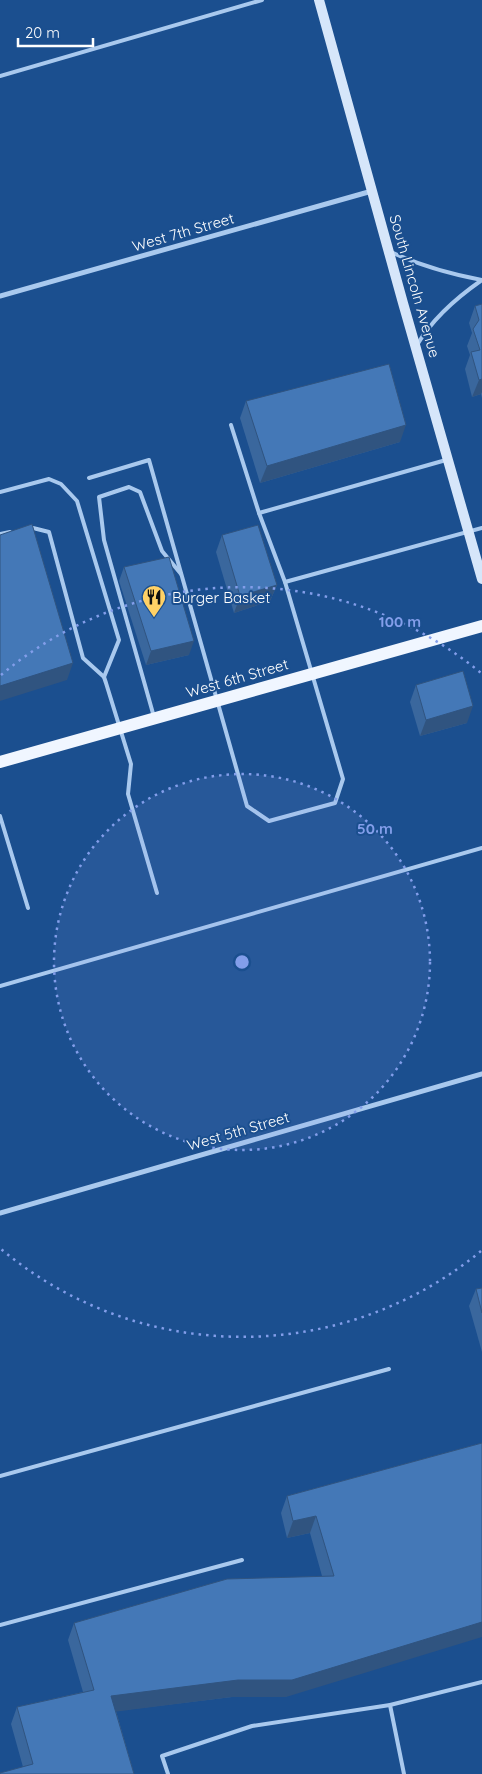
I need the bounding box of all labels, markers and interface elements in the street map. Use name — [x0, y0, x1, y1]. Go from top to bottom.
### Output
scale bar — [18, 15, 92, 47]
text: 20 m — [25, 23, 60, 42]
street label: West 7th Street — [130, 208, 236, 256]
street label: South Lincoln Avenue — [385, 212, 445, 360]
restaurant icon: Burger Basket — [141, 584, 167, 618]
place label: Burger Basket — [172, 588, 270, 607]
text: 100 m — [379, 612, 421, 631]
street label: West 6th Street — [184, 654, 290, 702]
text: 50 m — [357, 819, 393, 838]
centre of rings — [233, 953, 251, 971]
street label: West 5th Street — [185, 1107, 291, 1155]

